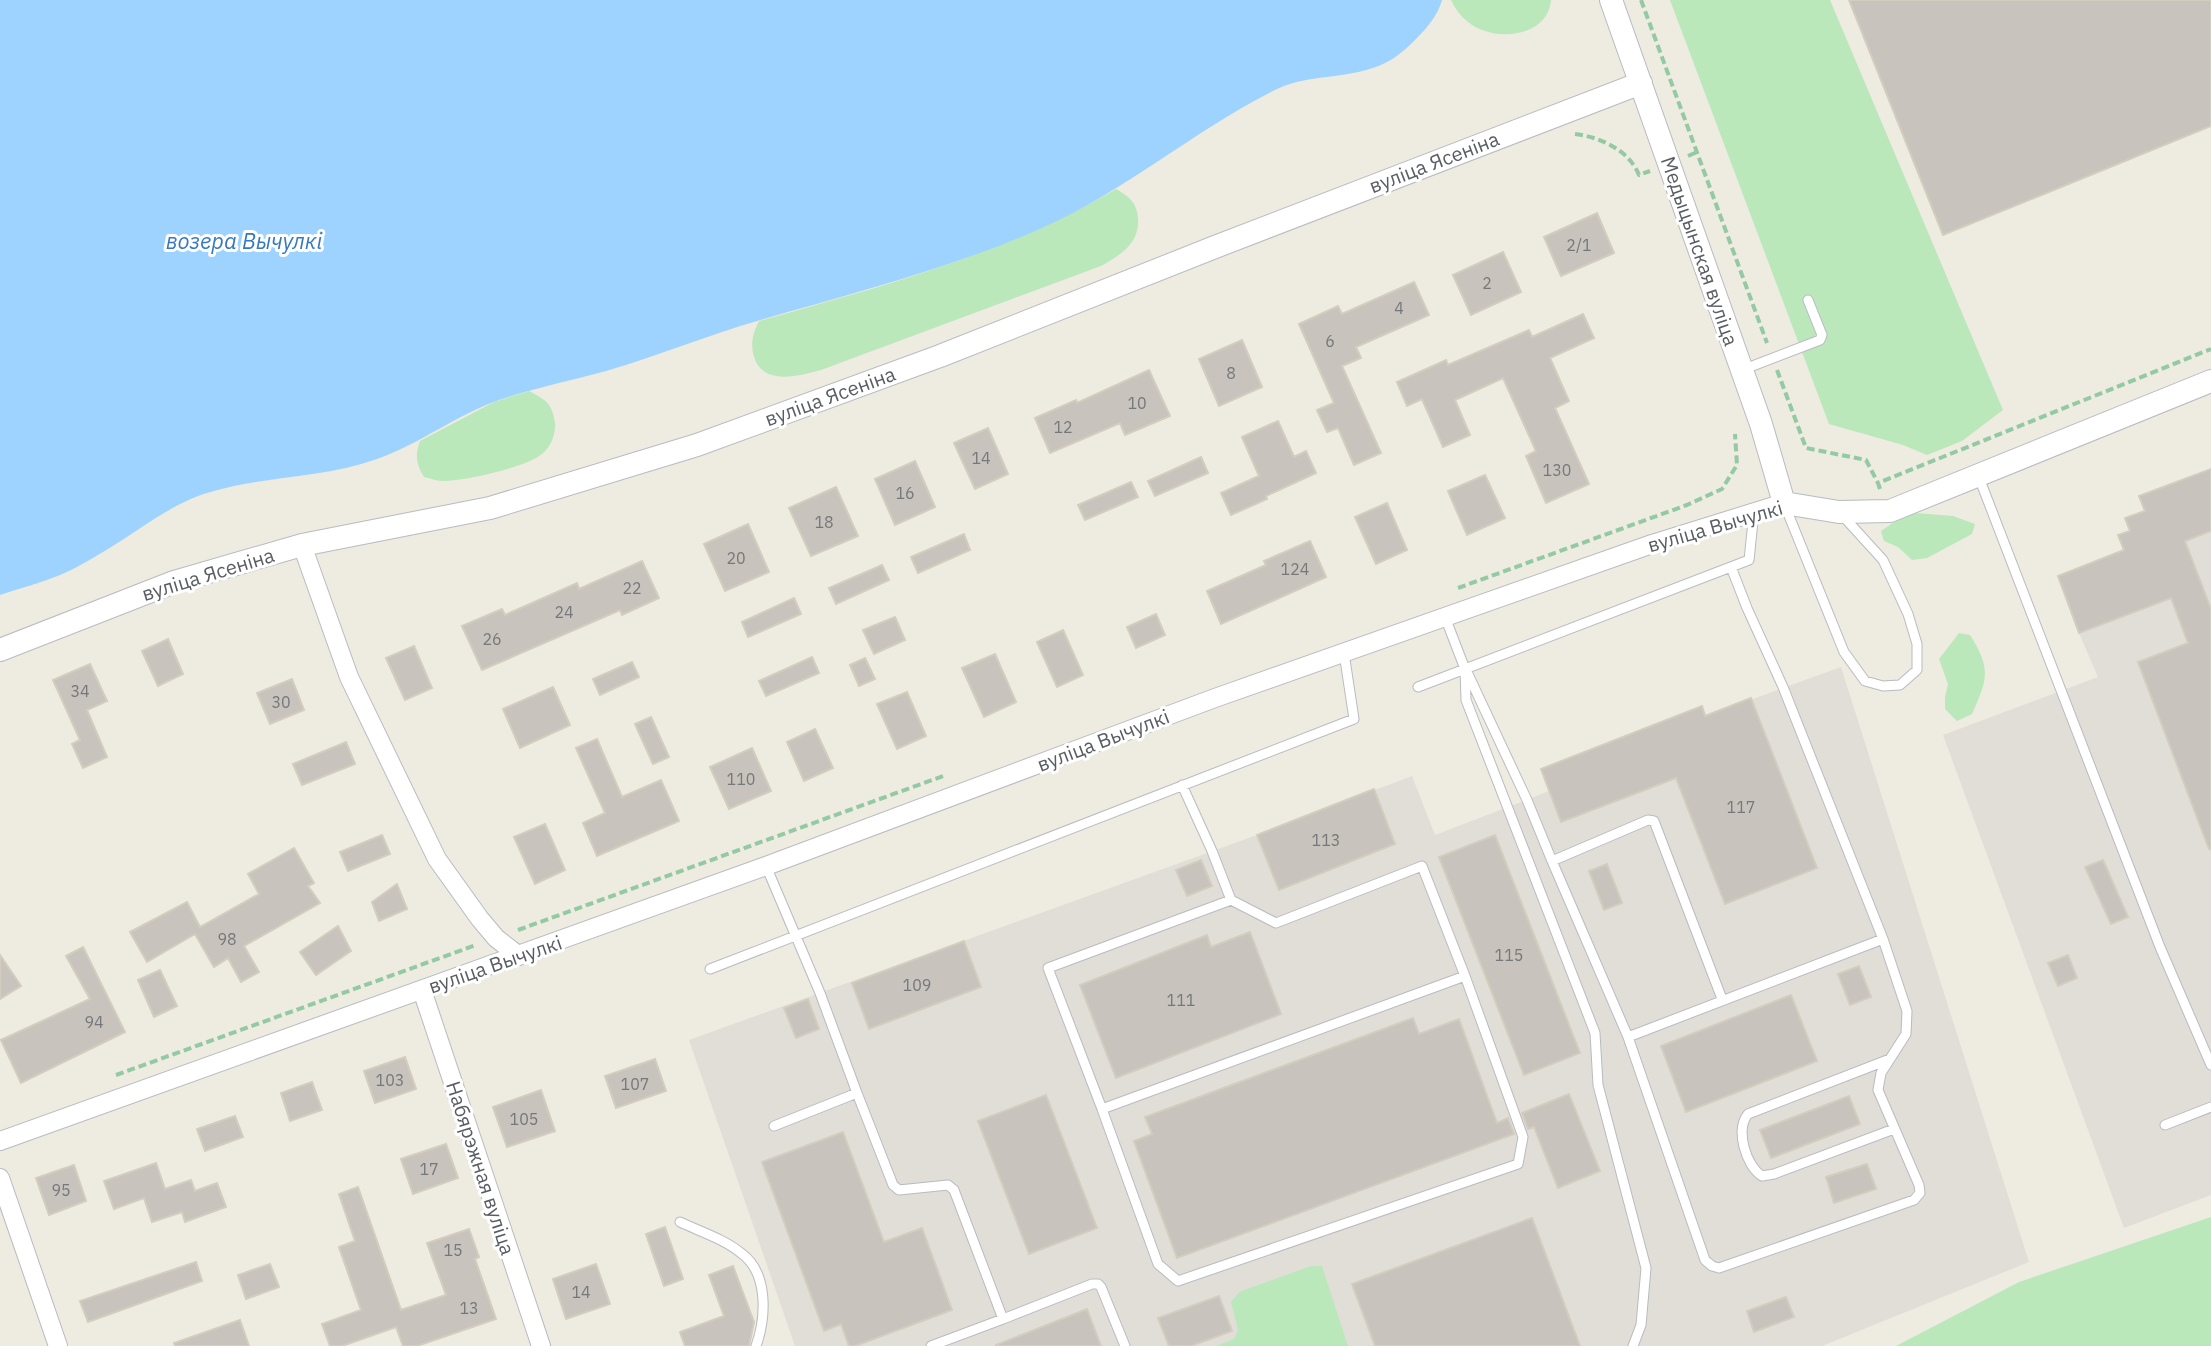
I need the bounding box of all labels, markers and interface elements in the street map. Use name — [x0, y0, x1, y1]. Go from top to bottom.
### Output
street label: вуліца Ясеніна — [1365, 125, 1503, 199]
street label: Медыцынская вуліца — [1655, 153, 1745, 350]
water label: возера Вычулкі — [166, 226, 322, 255]
house number: 2/1 — [1566, 235, 1592, 255]
house number: 2 — [1482, 273, 1492, 293]
house number: 4 — [1394, 298, 1404, 318]
house number: 6 — [1325, 331, 1335, 351]
street label: вуліца Ясеніна — [761, 360, 899, 432]
house number: 8 — [1226, 363, 1236, 383]
house number: 10 — [1127, 393, 1147, 413]
house number: 12 — [1053, 417, 1073, 437]
house number: 14 — [971, 448, 991, 468]
house number: 130 — [1543, 460, 1571, 480]
house number: 16 — [895, 483, 915, 503]
street label: вуліца Вычулкі — [1644, 494, 1786, 558]
house number: 18 — [814, 512, 834, 532]
street label: вуліца Ясеніна — [138, 541, 278, 607]
house number: 20 — [726, 548, 746, 568]
house number: 124 — [1281, 559, 1309, 579]
house number: 22 — [622, 578, 642, 598]
house number: 24 — [554, 602, 574, 622]
house number: 26 — [482, 629, 502, 649]
house number: 34 — [70, 681, 90, 701]
house number: 30 — [271, 692, 291, 712]
street label: вуліца Вычулкі — [1033, 702, 1173, 778]
house number: 110 — [727, 769, 755, 789]
house number: 117 — [1727, 797, 1755, 817]
house number: 113 — [1312, 830, 1340, 850]
house number: 98 — [217, 929, 237, 949]
street label: вуліца Вычулкі — [425, 929, 565, 999]
house number: 115 — [1495, 945, 1523, 965]
house number: 109 — [903, 975, 931, 995]
house number: 111 — [1167, 990, 1195, 1010]
house number: 94 — [84, 1012, 104, 1032]
house number: 103 — [376, 1070, 404, 1090]
house number: 107 — [621, 1074, 649, 1094]
street label: Набярэжная вуліца — [440, 1078, 522, 1259]
house number: 105 — [510, 1109, 538, 1129]
house number: 17 — [419, 1159, 439, 1179]
house number: 95 — [51, 1180, 71, 1200]
house number: 15 — [443, 1240, 463, 1260]
house number: 14 — [571, 1282, 591, 1302]
house number: 13 — [459, 1298, 479, 1318]

